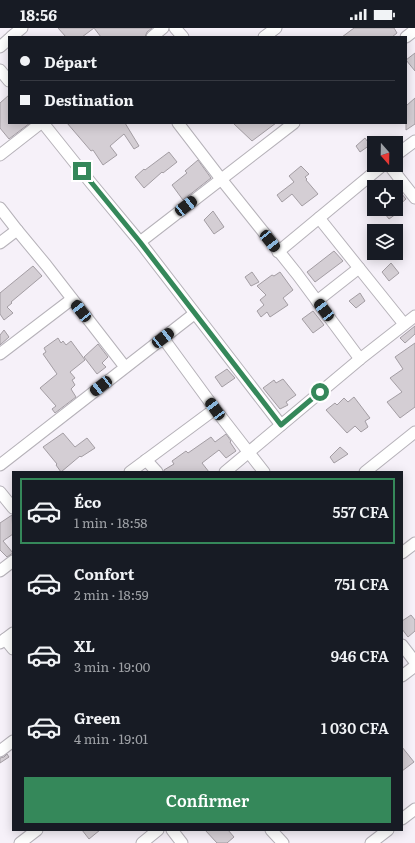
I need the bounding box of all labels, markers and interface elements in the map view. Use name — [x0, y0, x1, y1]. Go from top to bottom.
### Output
text: 18:56 — [20, 3, 57, 26]
text: Départ — [44, 50, 97, 73]
text: Destination — [44, 88, 134, 111]
north arrow — [367, 136, 403, 172]
map controls — [367, 136, 403, 260]
route end — [73, 162, 91, 180]
button: locate — [367, 180, 403, 216]
car — [173, 194, 199, 218]
button: layers — [367, 224, 403, 260]
car — [258, 228, 282, 254]
car — [312, 297, 336, 323]
car — [69, 298, 93, 324]
car — [150, 326, 176, 350]
car — [88, 374, 114, 398]
route start — [311, 383, 329, 401]
car — [203, 396, 227, 422]
text: Éco — [74, 490, 101, 513]
icon: car — [26, 493, 62, 529]
text: 557 CFA — [333, 500, 389, 523]
text: 1 min · 18:58 — [74, 513, 148, 532]
text: Confort — [74, 562, 134, 585]
icon: car — [26, 565, 62, 601]
text: 751 CFA — [334, 572, 389, 595]
text: 2 min · 18:59 — [74, 585, 148, 604]
text: XL — [74, 634, 95, 657]
icon: car — [26, 637, 62, 673]
text: 946 CFA — [331, 644, 389, 667]
text: 3 min · 19:00 — [74, 657, 150, 676]
text: Green — [74, 706, 121, 729]
icon: car — [26, 709, 62, 745]
text: 1 030 CFA — [321, 716, 389, 739]
text: 4 min · 19:01 — [74, 729, 148, 748]
button: Confirmer — [24, 777, 391, 823]

